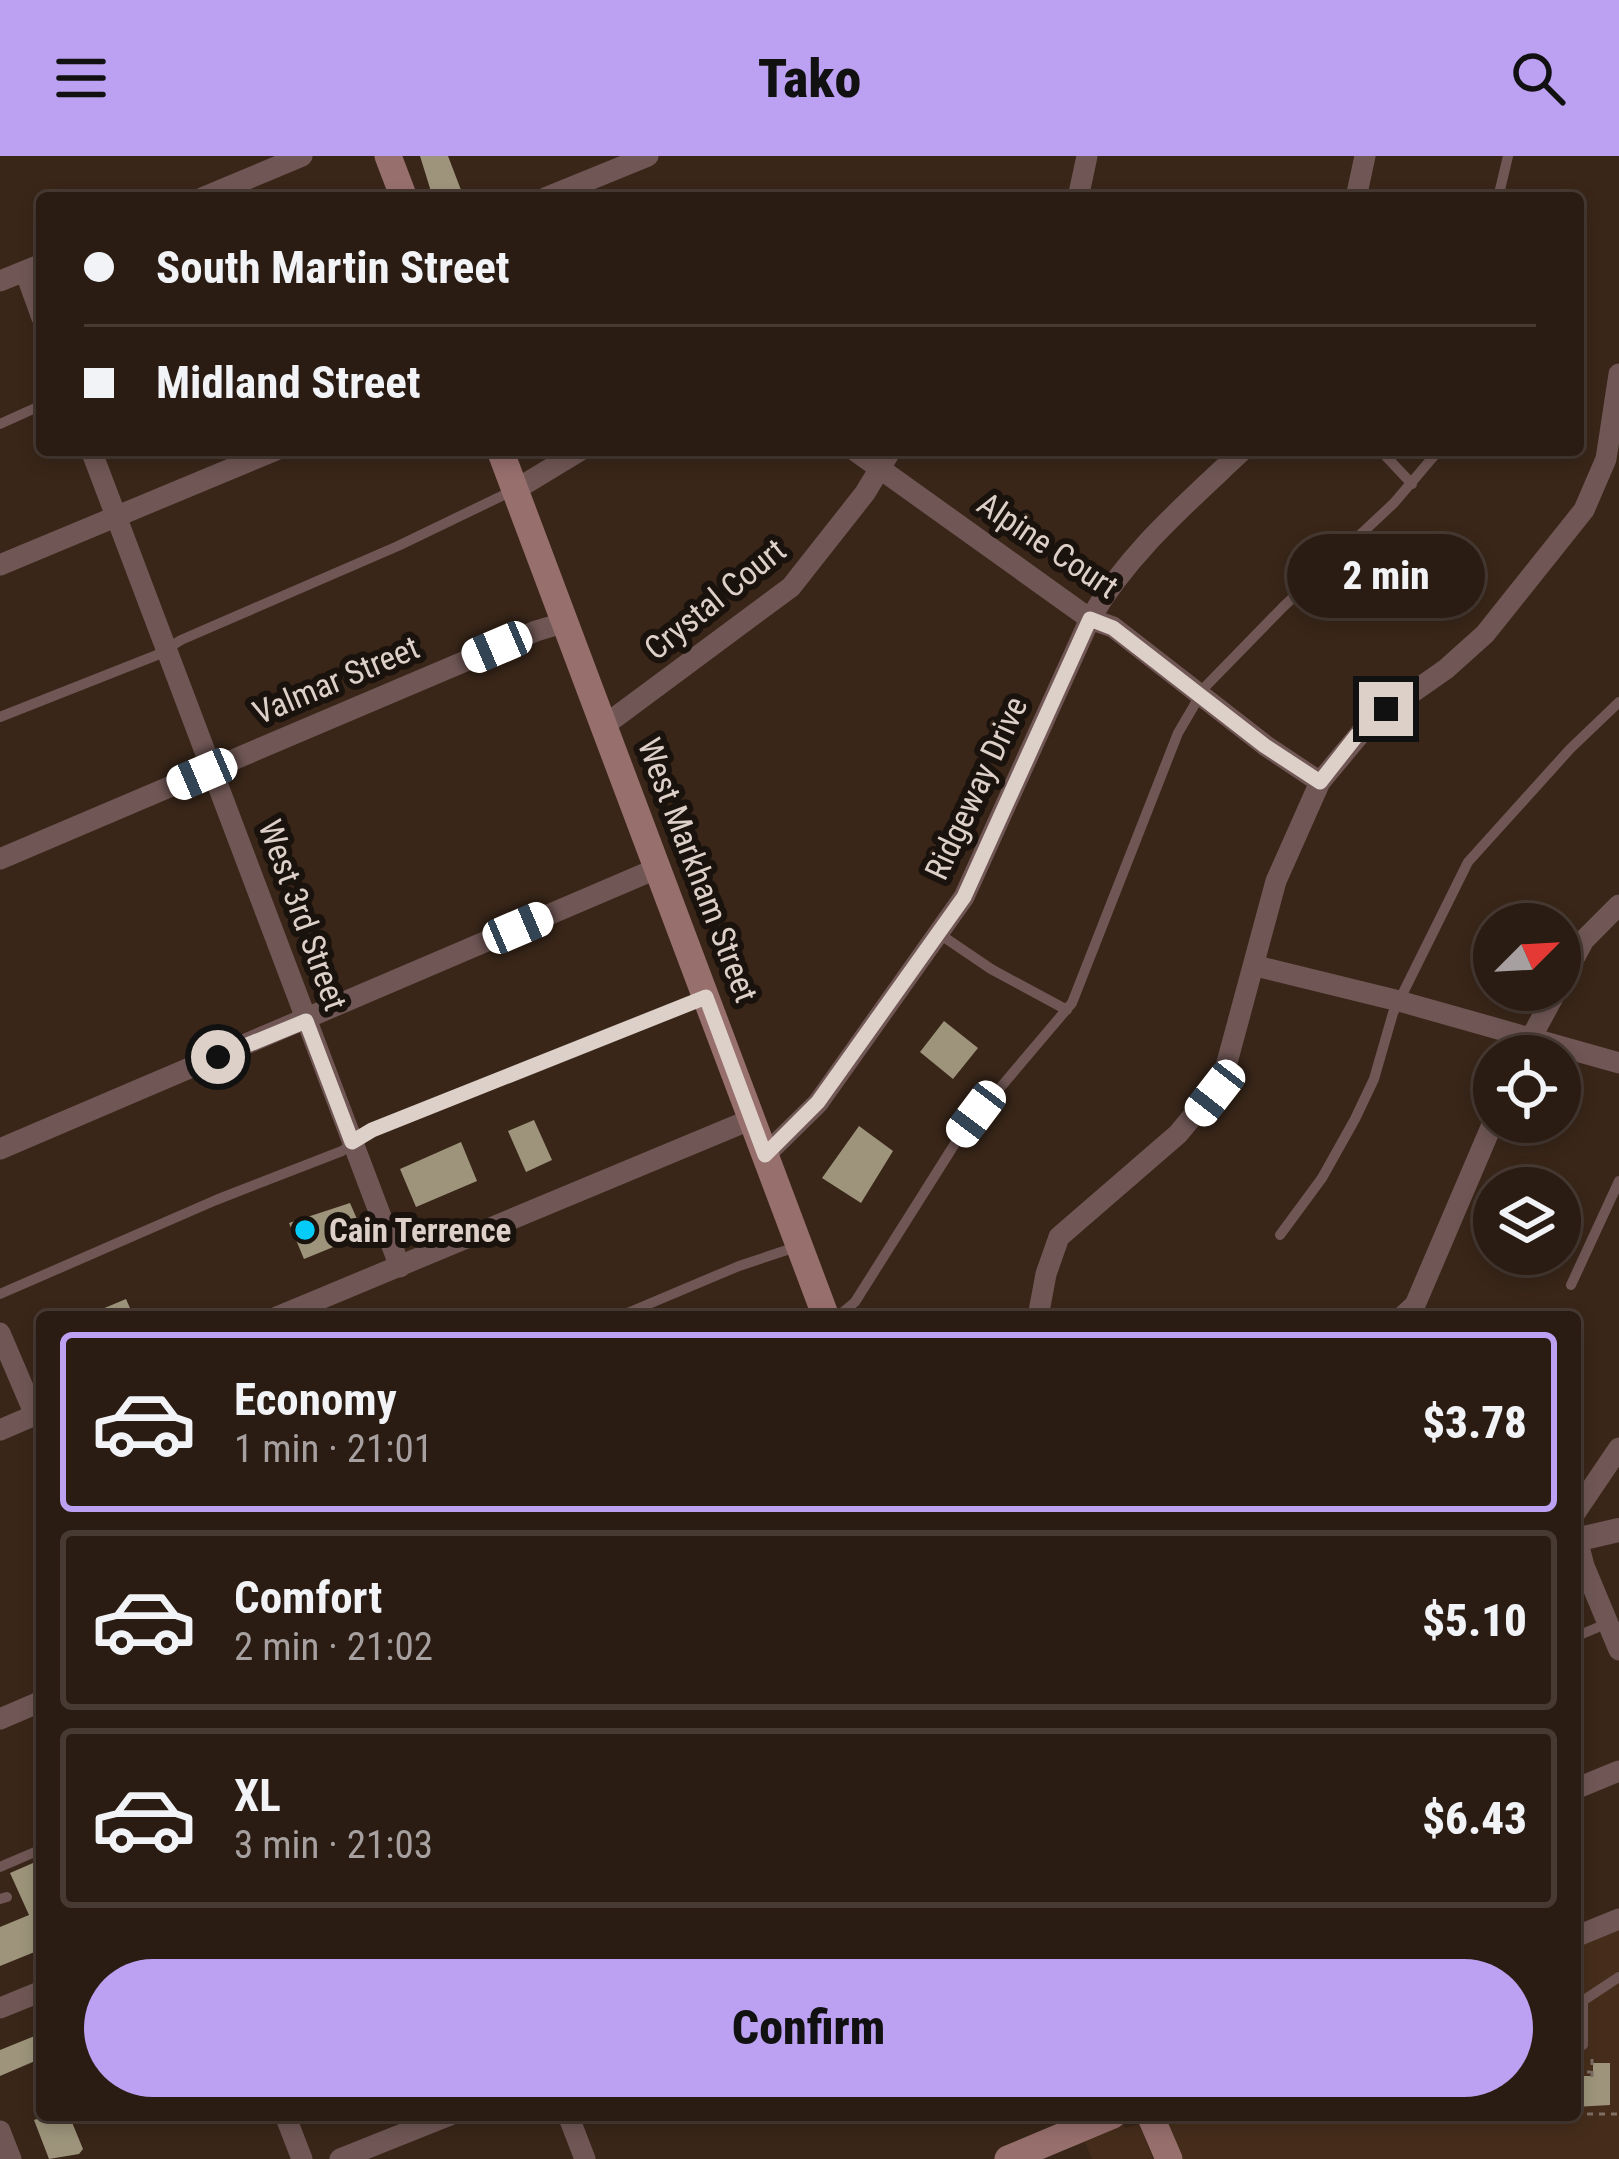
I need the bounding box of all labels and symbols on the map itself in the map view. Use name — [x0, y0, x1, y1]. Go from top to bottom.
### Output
street label: Alpine Court — [970, 484, 1126, 606]
street label: Crystal Court — [637, 530, 793, 668]
callout: 2 min — [1287, 535, 1485, 619]
car — [457, 616, 537, 678]
street label: Valmar Street — [247, 628, 425, 732]
route end — [1359, 682, 1413, 736]
street label: Ridgeway Drive — [917, 690, 1035, 886]
street label: West Markham Street — [630, 732, 766, 1008]
car — [162, 743, 242, 805]
street label: West 3rd Street — [251, 814, 355, 1016]
car — [478, 897, 558, 959]
north arrow — [1473, 903, 1581, 1011]
route start — [191, 1030, 245, 1084]
car — [1179, 1054, 1251, 1132]
car — [940, 1074, 1012, 1154]
place label: Cain Terrence — [329, 1211, 511, 1250]
marker: Cain Terrence — [292, 1217, 318, 1243]

